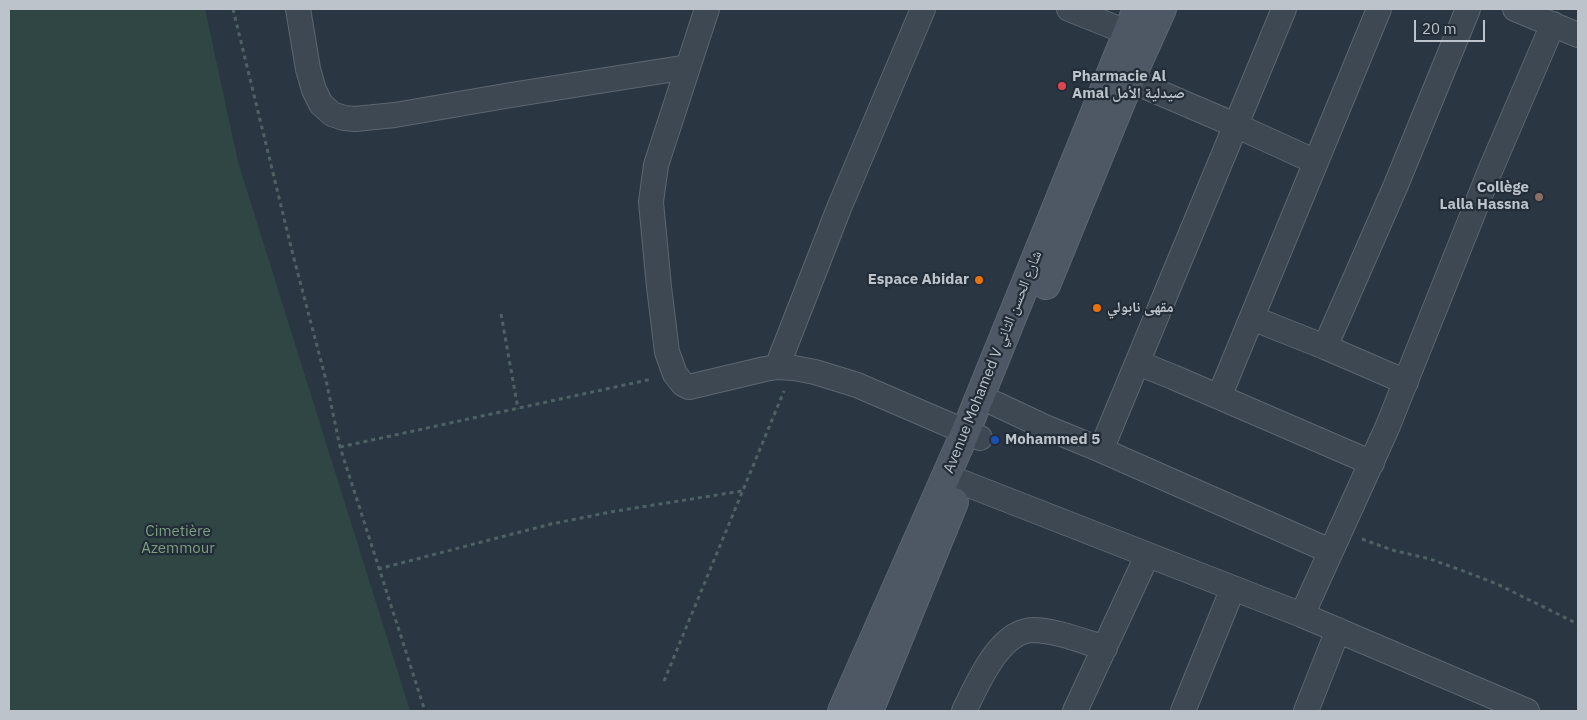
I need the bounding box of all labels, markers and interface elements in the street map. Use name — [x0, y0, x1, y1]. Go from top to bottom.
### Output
scale bar — [1417, 10, 1488, 42]
text: 20 m — [1422, 19, 1457, 38]
place label: Pharmacie Al Amal صيدلية الأمل — [1072, 68, 1185, 103]
marker: Pharmacie Al Amal صيدلية الأمل — [1056, 80, 1068, 92]
place label: Collège Lalla Hassna — [1440, 179, 1529, 214]
marker: Collège Lalla Hassna — [1533, 191, 1545, 203]
street label: Avenue Mohamed V شارع الحسن الثاني — [940, 248, 1046, 476]
place label: Espace Abidar — [868, 271, 969, 289]
marker: Espace Abidar — [973, 274, 985, 286]
place label: مقهى نابولي — [1107, 299, 1174, 317]
marker: مقهى نابولي — [1091, 302, 1103, 314]
place label: Mohammed 5 — [1005, 431, 1100, 449]
marker: Mohammed 5 — [989, 434, 1001, 446]
park label: Cimetière Azemmour — [141, 523, 215, 558]

